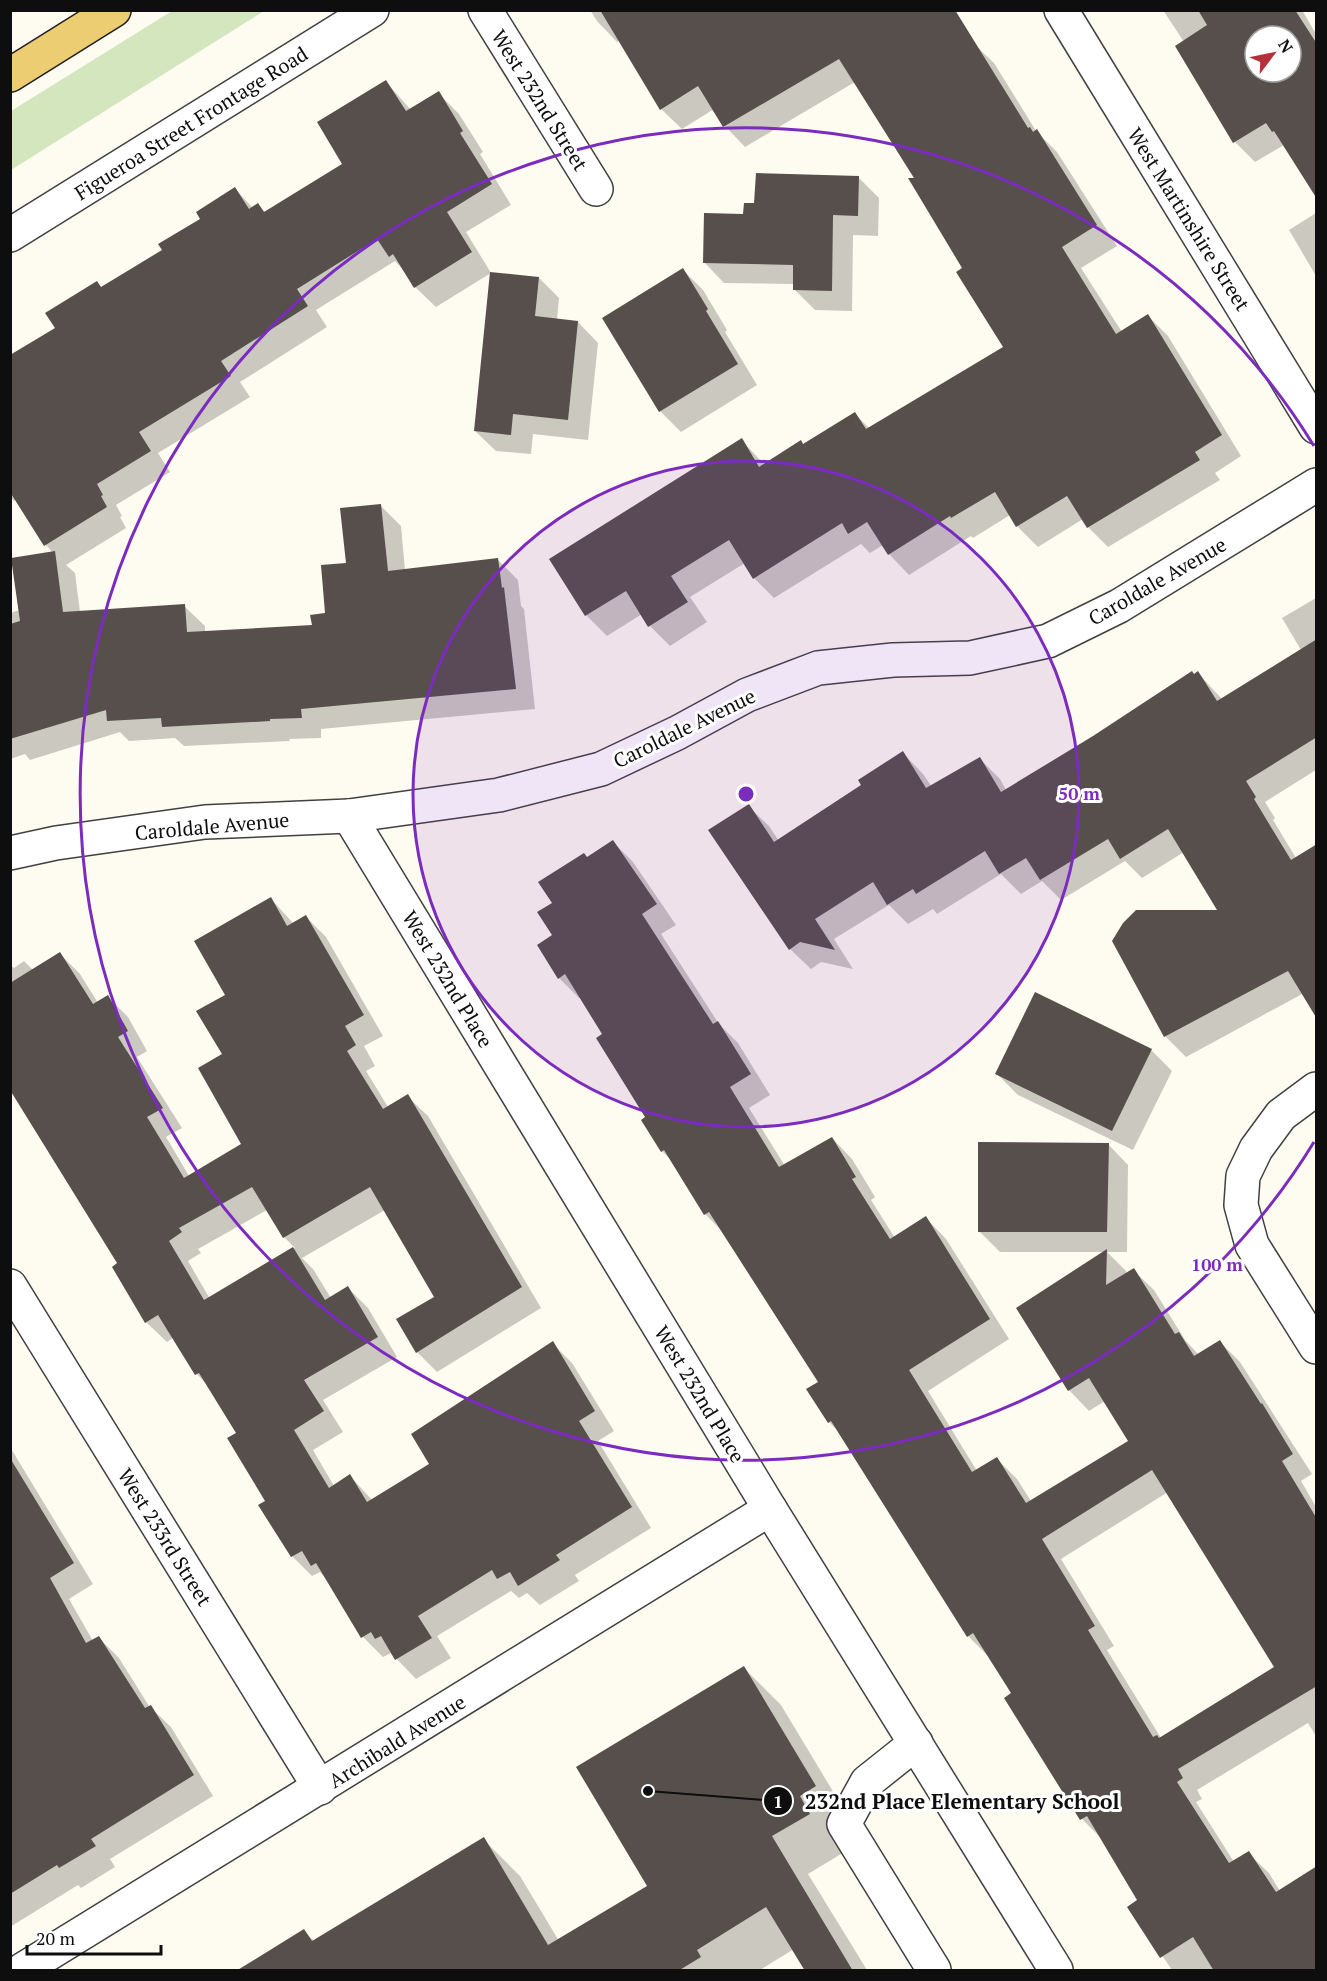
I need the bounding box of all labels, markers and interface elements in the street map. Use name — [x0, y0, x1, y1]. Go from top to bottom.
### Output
street label: West 232nd Street — [486, 24, 595, 176]
north arrow — [1243, 24, 1303, 84]
text: N — [1273, 35, 1298, 57]
street label: Figueroa Street Frontage Road — [69, 40, 313, 206]
street label: West Martinshire Street — [1122, 122, 1257, 316]
street label: Caroldale Avenue — [1083, 531, 1231, 631]
street label: Caroldale Avenue — [608, 682, 760, 774]
text: 50 m — [1058, 781, 1100, 805]
centre of rings — [736, 784, 756, 804]
street label: Caroldale Avenue — [134, 806, 290, 846]
street label: West 232nd Place — [396, 906, 500, 1052]
text: 100 m — [1191, 1252, 1243, 1276]
street label: West 232nd Place — [648, 1321, 752, 1467]
street label: West 233rd Street — [112, 1463, 218, 1611]
street label: Archibald Avenue — [323, 1688, 471, 1794]
callout: 232nd Place Elementary School — [763, 1782, 1132, 1821]
text: 232nd Place Elementary School — [805, 1787, 1119, 1815]
text: 1 — [773, 1789, 783, 1813]
scale bar — [27, 1918, 160, 1956]
text: 20 m — [36, 1926, 76, 1950]

